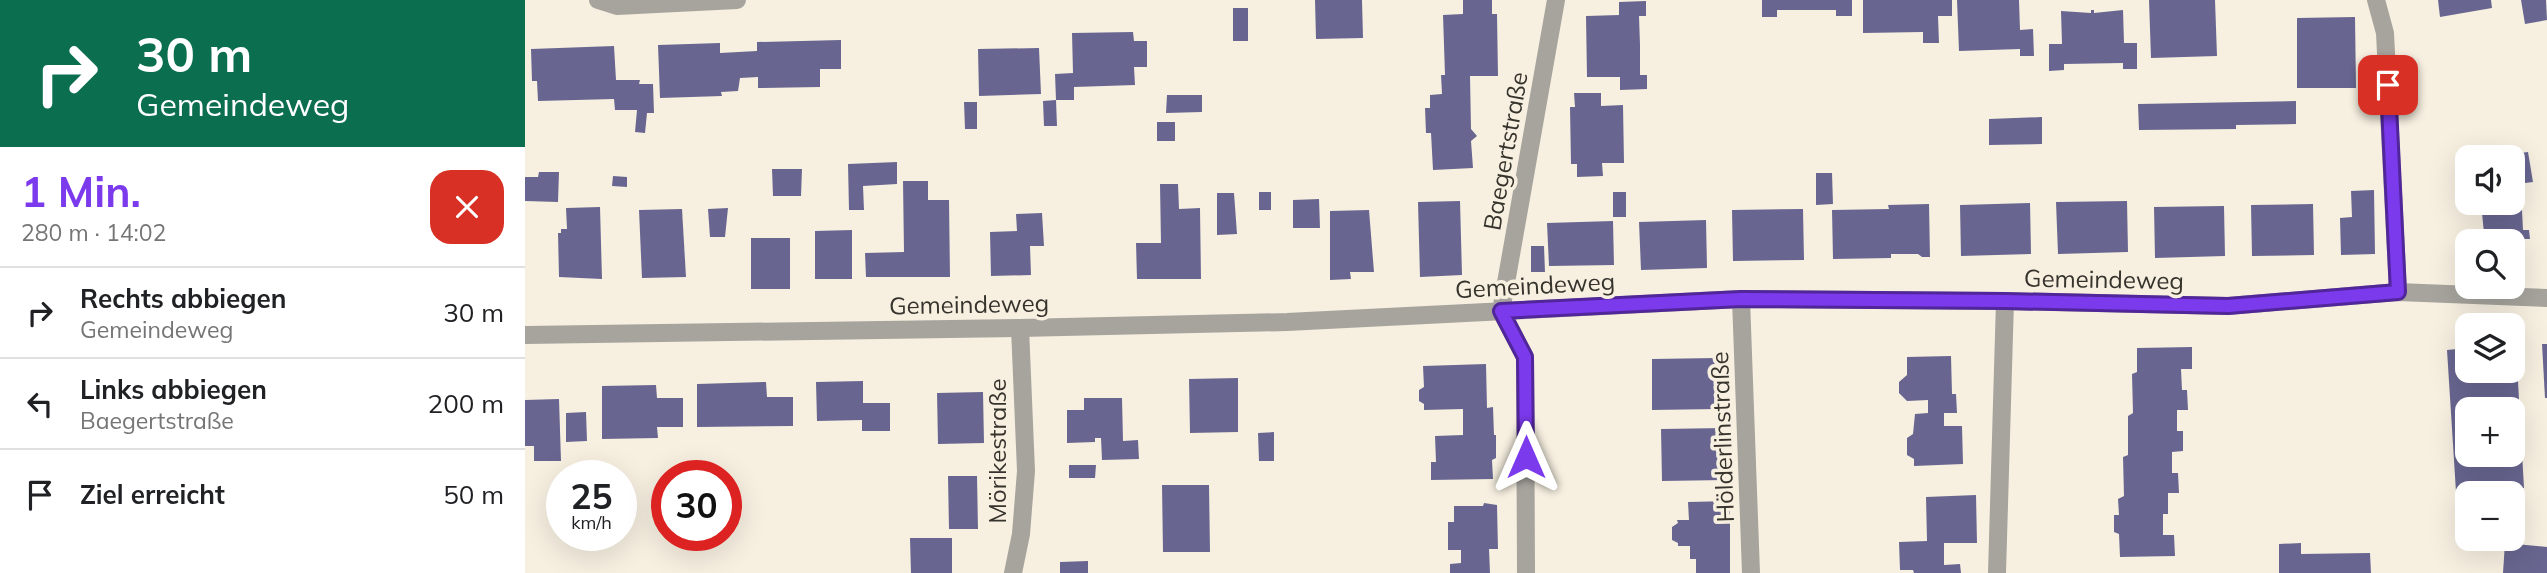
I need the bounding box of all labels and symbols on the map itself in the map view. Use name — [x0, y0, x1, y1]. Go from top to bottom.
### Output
pin — [2358, 55, 2418, 115]
street label: Baegertstraße — [1476, 69, 1534, 233]
street label: Gemeindeweg — [2024, 263, 2184, 295]
street label: Gemeindeweg — [1454, 266, 1616, 304]
street label: Gemeindeweg — [889, 288, 1049, 320]
street label: Hölderlinstraße — [1704, 351, 1740, 523]
street label: Mörikestraße — [982, 378, 1012, 524]
position arrow — [1489, 420, 1563, 494]
speed limit sign: 30 — [651, 460, 742, 551]

